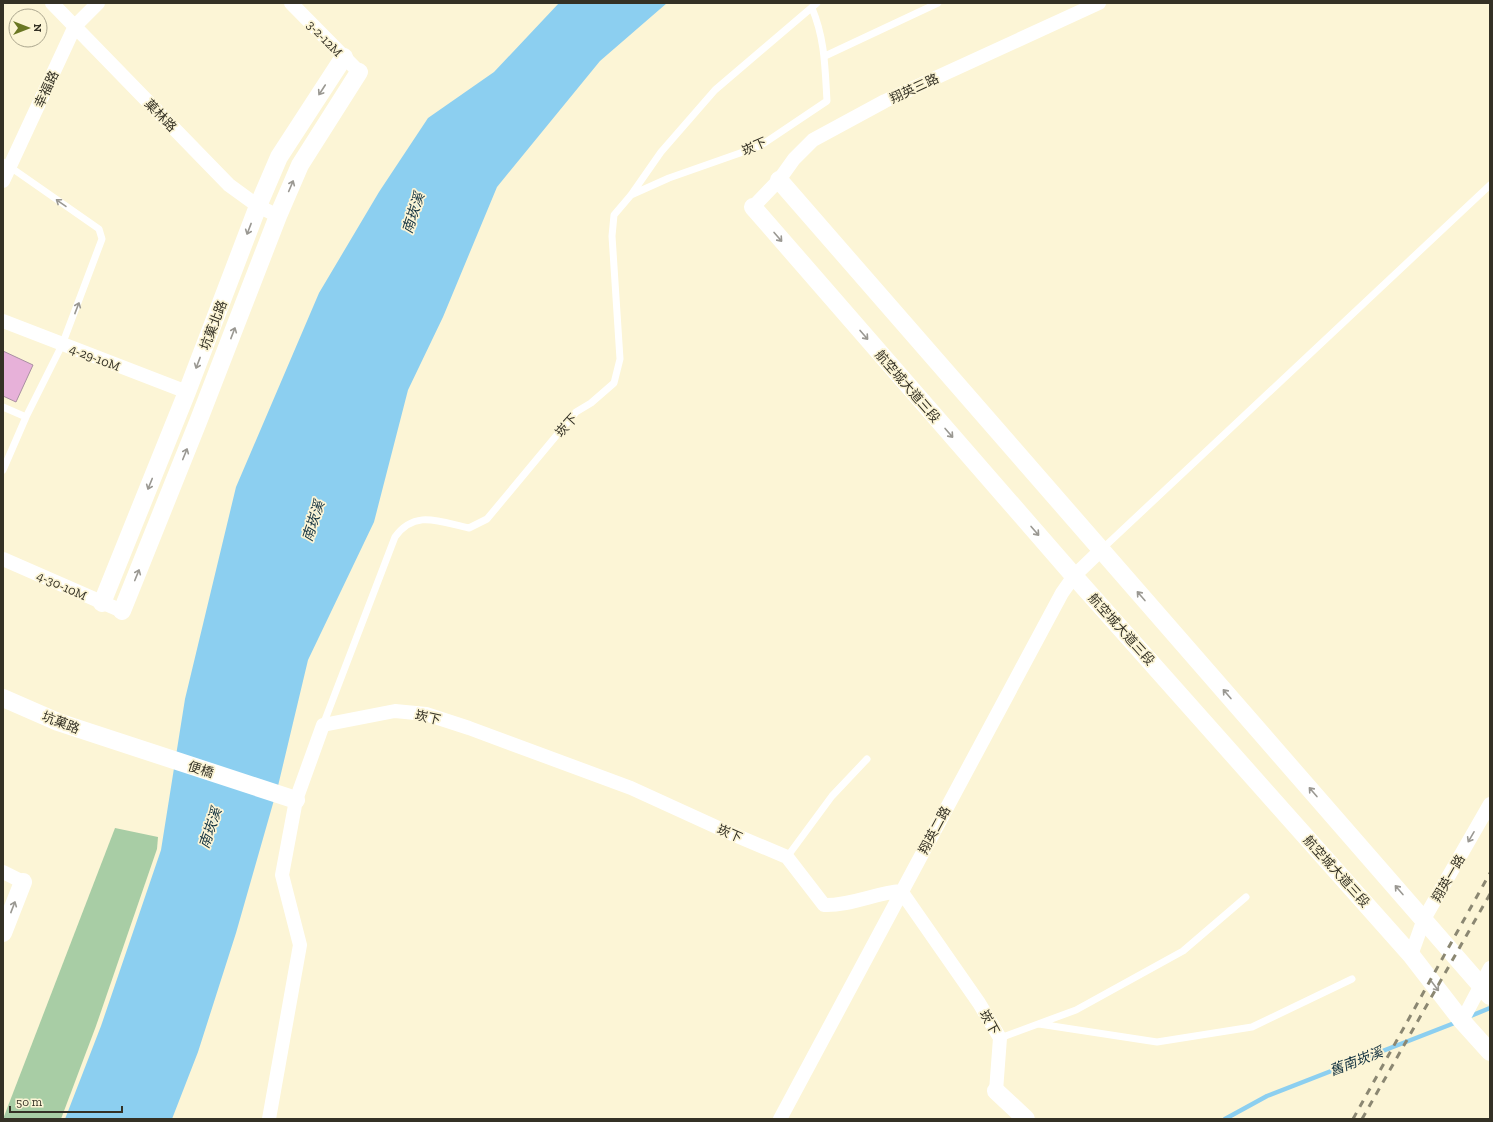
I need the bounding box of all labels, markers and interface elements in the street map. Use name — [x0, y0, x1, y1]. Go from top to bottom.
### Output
north arrow — [8, 8, 48, 48]
street label: 3-2-12M — [304, 17, 346, 60]
text: N — [31, 24, 44, 33]
street label: 幸福路 — [31, 68, 61, 110]
street label: 翔英三路 — [887, 71, 941, 106]
one-way arrow — [318, 84, 327, 95]
street label: 菓林路 — [142, 96, 180, 135]
street label: 崁下 — [739, 134, 769, 159]
one-way arrow — [288, 181, 295, 193]
water label: 南崁溪 — [399, 189, 429, 236]
one-way arrow — [56, 199, 67, 207]
one-way arrow — [245, 222, 253, 234]
one-way arrow — [774, 231, 783, 242]
street label: 坑菓北路 — [197, 298, 230, 352]
one-way arrow — [73, 303, 81, 315]
one-way arrow — [229, 327, 237, 339]
one-way arrow — [859, 329, 868, 340]
street label: 4-29-10M — [67, 341, 122, 374]
street label: 航空城大道三段 — [872, 347, 943, 426]
one-way arrow — [194, 357, 202, 369]
street label: 崁下 — [552, 411, 581, 440]
one-way arrow — [944, 427, 953, 437]
one-way arrow — [182, 449, 190, 461]
one-way arrow — [146, 478, 154, 490]
water label: 南崁溪 — [299, 497, 329, 544]
one-way arrow — [1030, 525, 1039, 536]
street label: 4-30-10M — [34, 568, 89, 603]
one-way arrow — [133, 569, 141, 581]
street label: 航空城大道三段 — [1086, 590, 1158, 668]
one-way arrow — [1137, 591, 1146, 602]
one-way arrow — [1223, 689, 1232, 700]
street label: 崁下 — [414, 707, 442, 728]
street label: 坑菓路 — [40, 708, 82, 736]
street label: 便橋 — [186, 758, 216, 781]
one-way arrow — [1308, 787, 1317, 797]
water label: 南崁溪 — [196, 804, 226, 851]
street label: 翔英二路 — [916, 804, 953, 857]
street label: 崁下 — [715, 821, 745, 845]
one-way arrow — [1466, 831, 1474, 843]
street label: 航空城大道三段 — [1301, 832, 1373, 910]
street label: 翔英一路 — [1429, 852, 1468, 905]
one-way arrow — [1394, 884, 1403, 895]
one-way arrow — [9, 902, 17, 914]
one-way arrow — [1431, 980, 1439, 991]
street label: 崁下 — [977, 1007, 1002, 1037]
water label: 舊南崁溪 — [1327, 1043, 1387, 1079]
scale bar — [10, 1088, 122, 1114]
text: 50 m — [16, 1095, 43, 1109]

